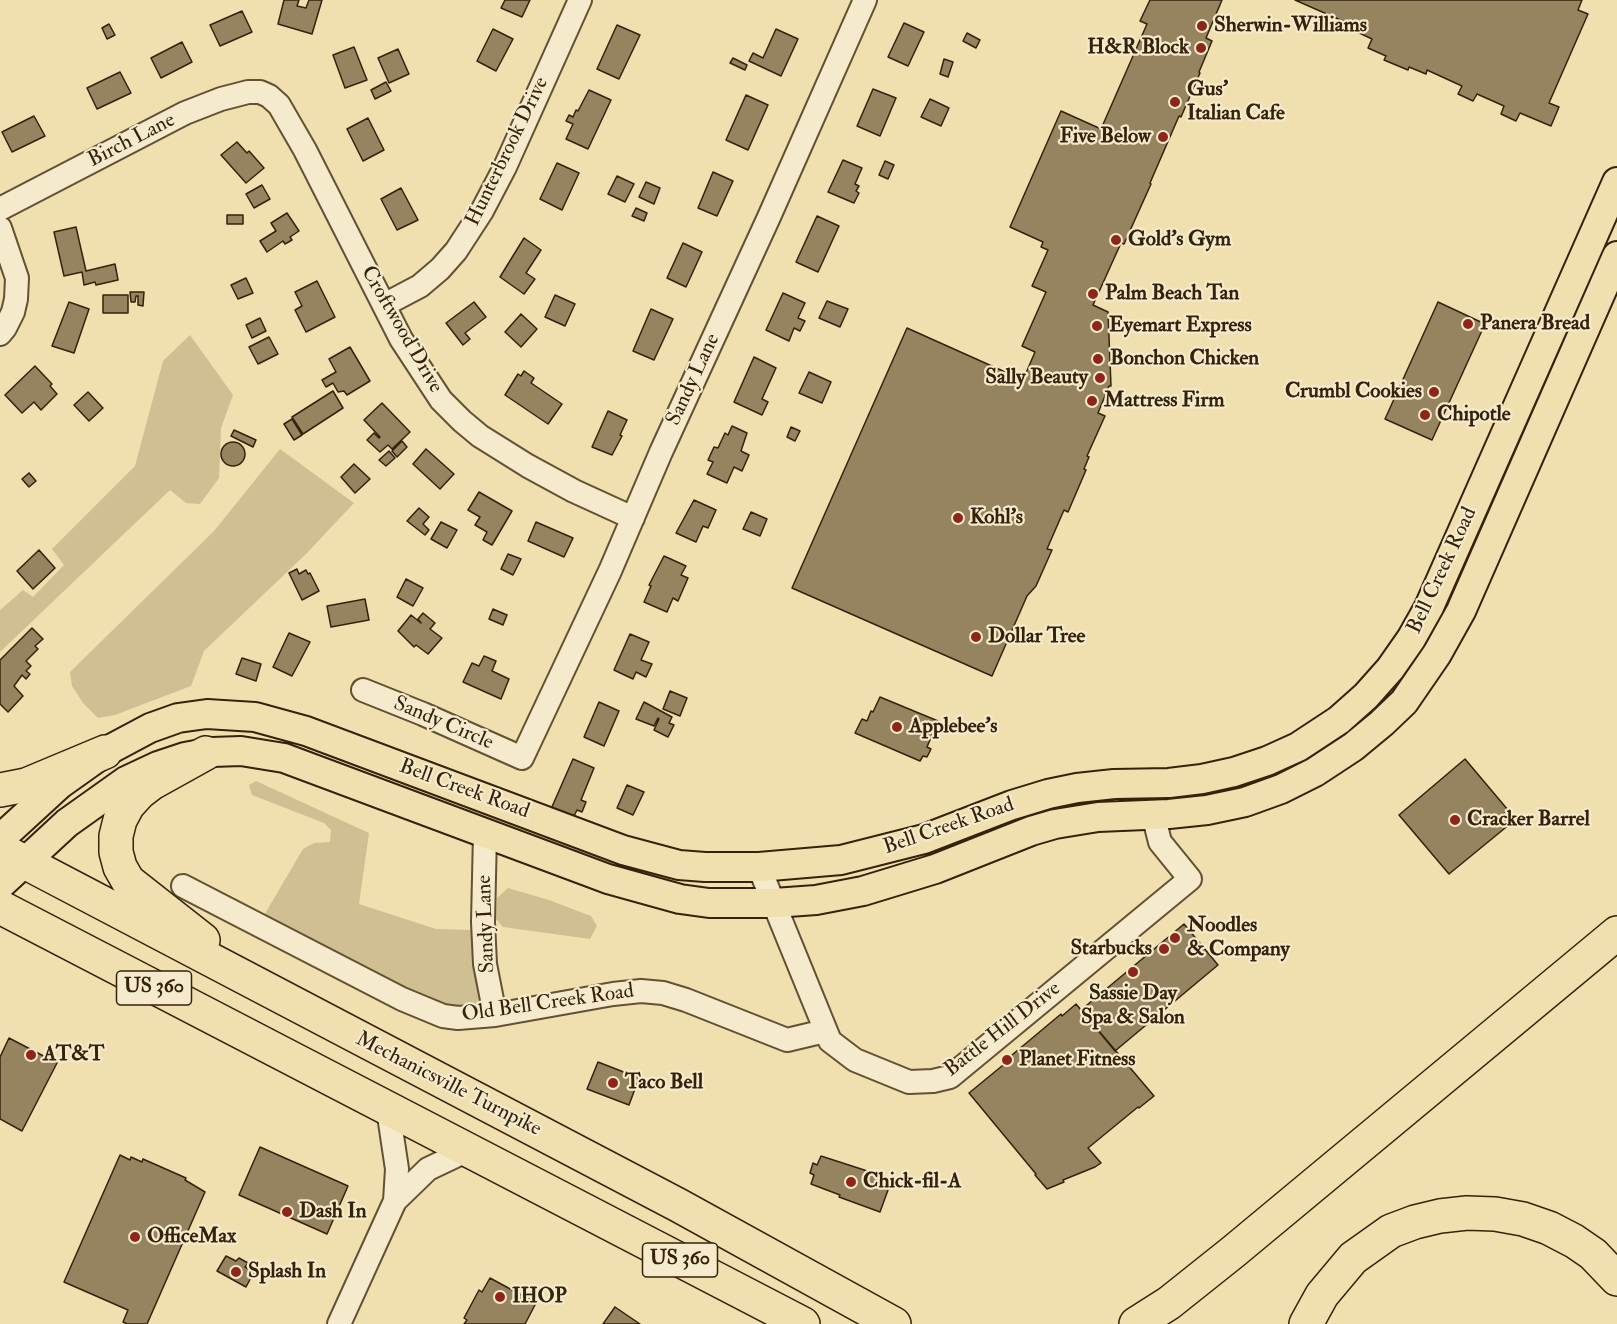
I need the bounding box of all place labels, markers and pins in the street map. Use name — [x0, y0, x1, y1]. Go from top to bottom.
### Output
place label: Sherwin-Williams — [1214, 13, 1367, 39]
marker: Sherwin-Williams — [1195, 19, 1209, 33]
place label: H&R Block — [1087, 35, 1189, 61]
marker: H&R Block — [1194, 41, 1208, 55]
place label: Gus' Italian Cafe — [1187, 77, 1285, 127]
marker: Gus' Italian Cafe — [1168, 95, 1182, 109]
place label: Five Below — [1060, 124, 1151, 150]
marker: Five Below — [1156, 130, 1170, 144]
place label: Gold's Gym — [1128, 227, 1231, 253]
marker: Gold's Gym — [1109, 233, 1123, 247]
place label: Palm Beach Tan — [1105, 281, 1239, 307]
marker: Palm Beach Tan — [1086, 287, 1100, 301]
place label: Panera Bread — [1480, 311, 1590, 337]
place label: Eyemart Express — [1109, 313, 1252, 339]
marker: Panera Bread — [1461, 317, 1475, 331]
marker: Eyemart Express — [1090, 319, 1104, 333]
place label: Bonchon Chicken — [1110, 346, 1259, 372]
marker: Bonchon Chicken — [1091, 352, 1105, 366]
place label: Sally Beauty — [985, 365, 1088, 391]
marker: Sally Beauty — [1093, 371, 1107, 385]
place label: Crumbl Cookies — [1285, 379, 1422, 405]
marker: Crumbl Cookies — [1427, 385, 1441, 399]
place label: Mattress Firm — [1104, 388, 1225, 414]
marker: Mattress Firm — [1085, 394, 1099, 408]
place label: Chipotle — [1437, 402, 1511, 428]
marker: Chipotle — [1418, 408, 1432, 422]
place label: Kohl's — [970, 505, 1023, 531]
marker: Kohl's — [951, 511, 965, 525]
place label: Dollar Tree — [988, 624, 1085, 650]
marker: Dollar Tree — [969, 630, 983, 644]
place label: Applebee's — [909, 714, 998, 740]
marker: Applebee's — [890, 720, 904, 734]
place label: Cracker Barrel — [1467, 807, 1590, 833]
marker: Cracker Barrel — [1448, 813, 1462, 827]
place label: Noodles & Company — [1187, 913, 1290, 963]
marker: Noodles & Company — [1168, 931, 1182, 945]
place label: Starbucks — [1070, 936, 1152, 962]
marker: Starbucks — [1157, 942, 1171, 956]
marker: Sassie Day Spa & Salon — [1126, 965, 1140, 979]
place label: Sassie Day Spa & Salon — [1081, 981, 1185, 1031]
place label: AT&T — [43, 1042, 104, 1068]
place label: Planet Fitness — [1019, 1047, 1135, 1073]
marker: AT&T — [24, 1048, 38, 1062]
marker: Planet Fitness — [1000, 1053, 1014, 1067]
place label: Taco Bell — [625, 1070, 703, 1096]
marker: Taco Bell — [606, 1076, 620, 1090]
place label: Chick-fil-A — [863, 1169, 961, 1195]
marker: Chick-fil-A — [844, 1175, 858, 1189]
place label: Dash In — [299, 1199, 367, 1225]
marker: Dash In — [280, 1205, 294, 1219]
place label: OfficeMax — [147, 1224, 236, 1250]
marker: OfficeMax — [128, 1230, 142, 1244]
place label: Splash In — [248, 1259, 326, 1285]
marker: Splash In — [229, 1265, 243, 1279]
place label: IHOP — [512, 1284, 567, 1310]
marker: IHOP — [493, 1290, 507, 1304]

